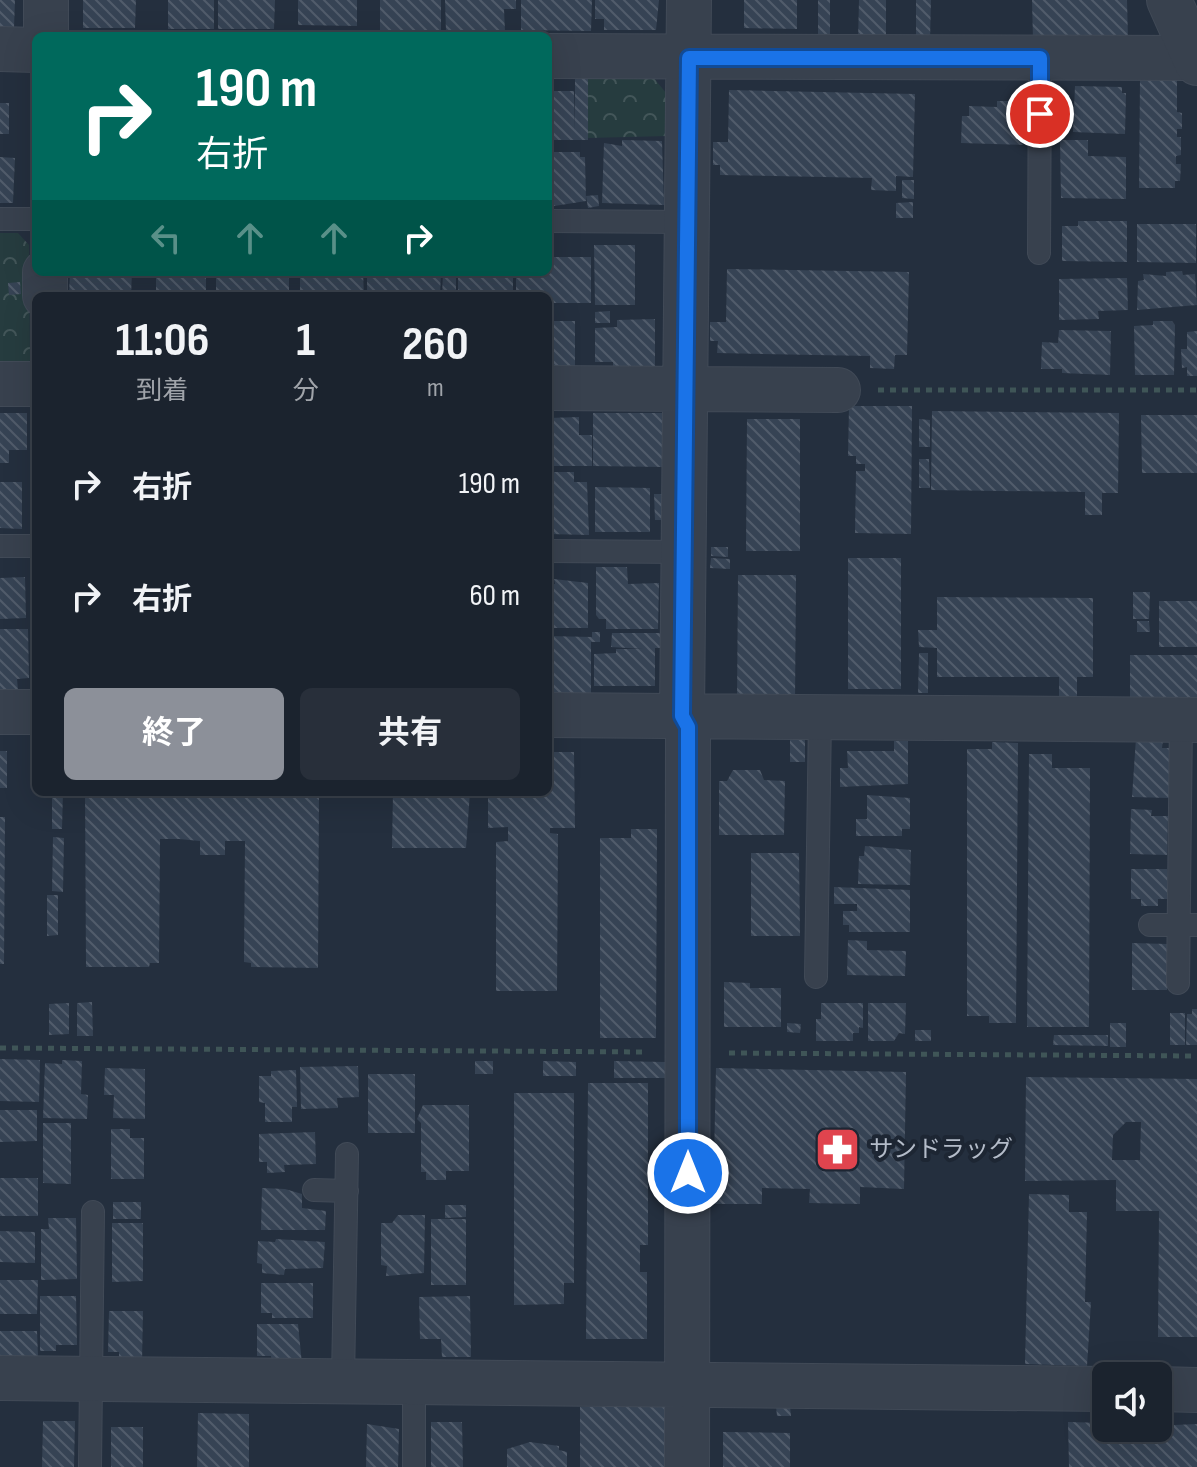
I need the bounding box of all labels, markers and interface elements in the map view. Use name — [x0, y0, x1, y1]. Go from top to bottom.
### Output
text: 190 m — [196, 56, 317, 123]
icon: right — [64, 64, 168, 168]
pin — [1006, 80, 1074, 148]
icon: arrive — [1018, 92, 1062, 136]
text: 右折 — [196, 134, 268, 177]
icon: left — [144, 216, 188, 260]
icon: ahead — [228, 216, 272, 260]
icon: ahead — [312, 216, 356, 260]
icon: right — [396, 216, 440, 260]
text: 11:06 — [115, 312, 209, 369]
text: 1 — [296, 312, 315, 369]
text: 260 — [402, 316, 469, 373]
text: m — [427, 373, 444, 404]
text: 到着 — [136, 376, 188, 407]
text: 分 — [293, 376, 319, 407]
icon: right — [64, 462, 108, 506]
text: 190 m — [459, 466, 520, 502]
text: 右折 — [132, 470, 192, 506]
icon: right — [64, 574, 108, 618]
text: 60 m — [469, 578, 520, 614]
text: 右折 — [132, 582, 192, 618]
button: 終了 — [64, 688, 284, 780]
button: 共有 — [300, 688, 520, 780]
pharmacy icon: サンドラッグ — [814, 1125, 862, 1173]
position arrow — [646, 1131, 730, 1215]
place label: サンドラッグ — [869, 1135, 1013, 1164]
map controls — [1092, 1362, 1172, 1442]
button: sound — [1092, 1362, 1172, 1442]

